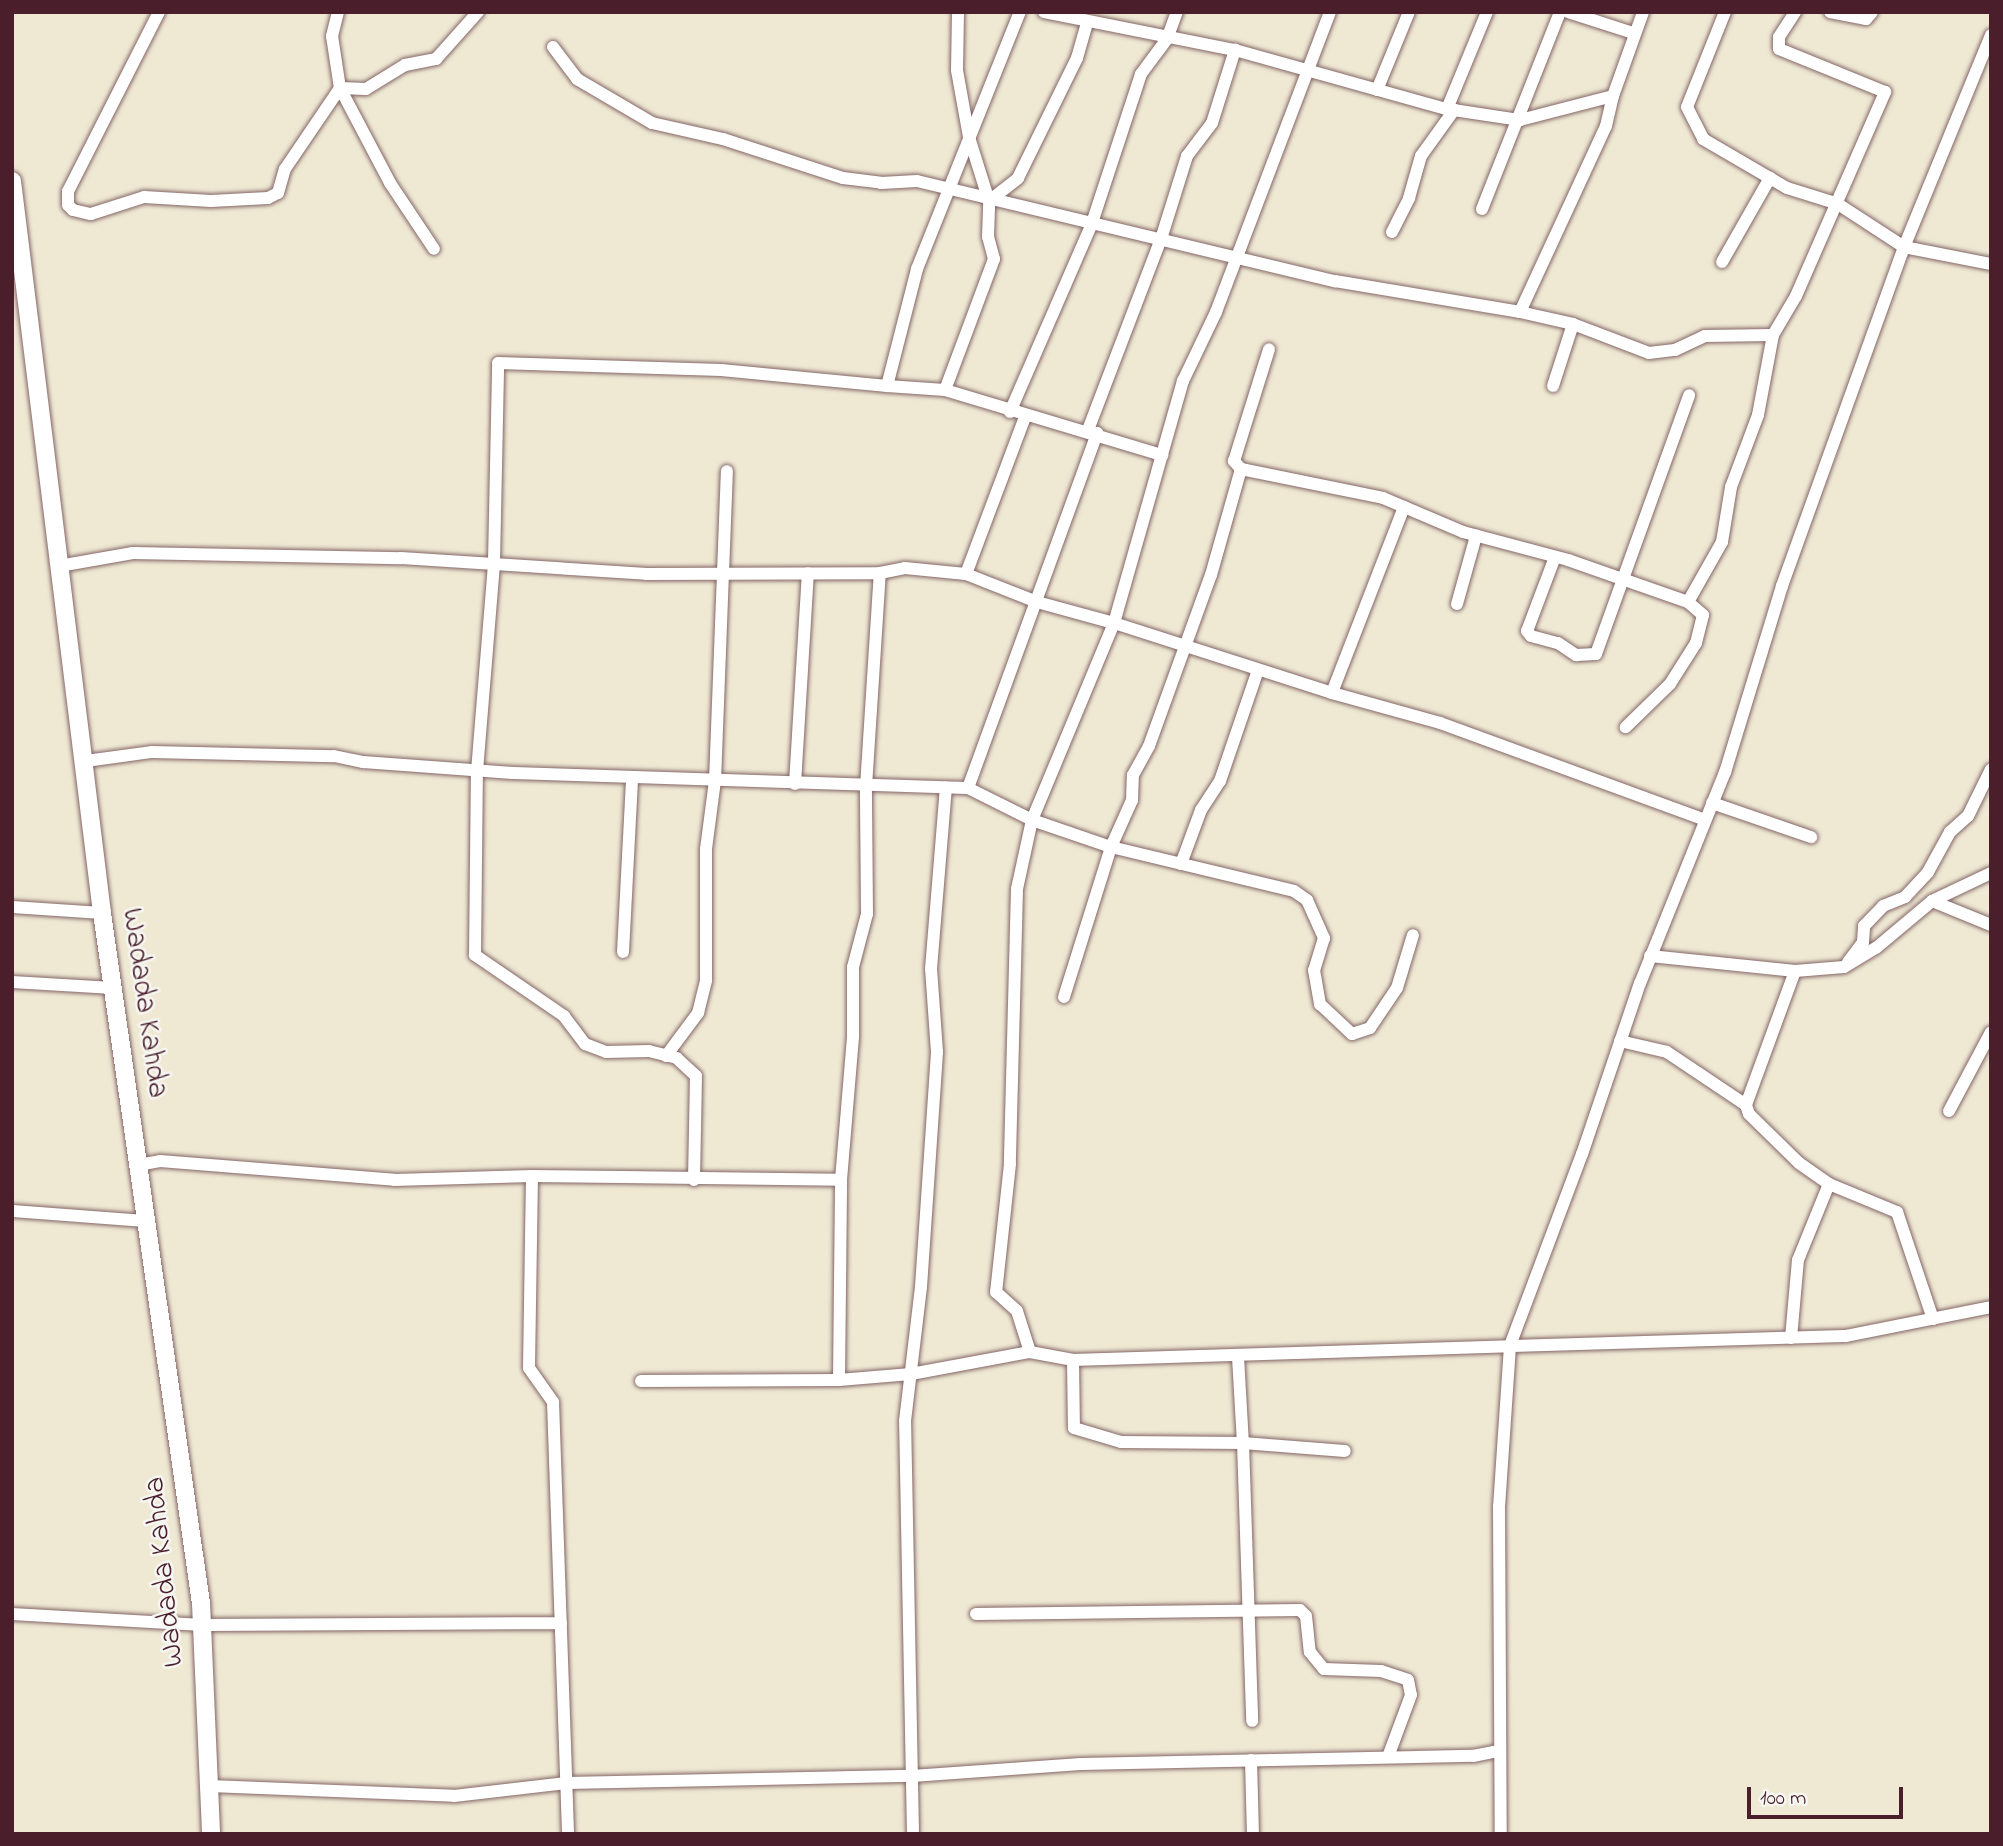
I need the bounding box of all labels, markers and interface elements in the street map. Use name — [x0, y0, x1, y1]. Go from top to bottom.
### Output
street label: Wadada Kahda — [113, 906, 175, 1100]
street label: Wadada Kahda — [137, 1475, 193, 1669]
scale bar — [1751, 1772, 1907, 1816]
text: 100 m — [1760, 1784, 1806, 1814]

